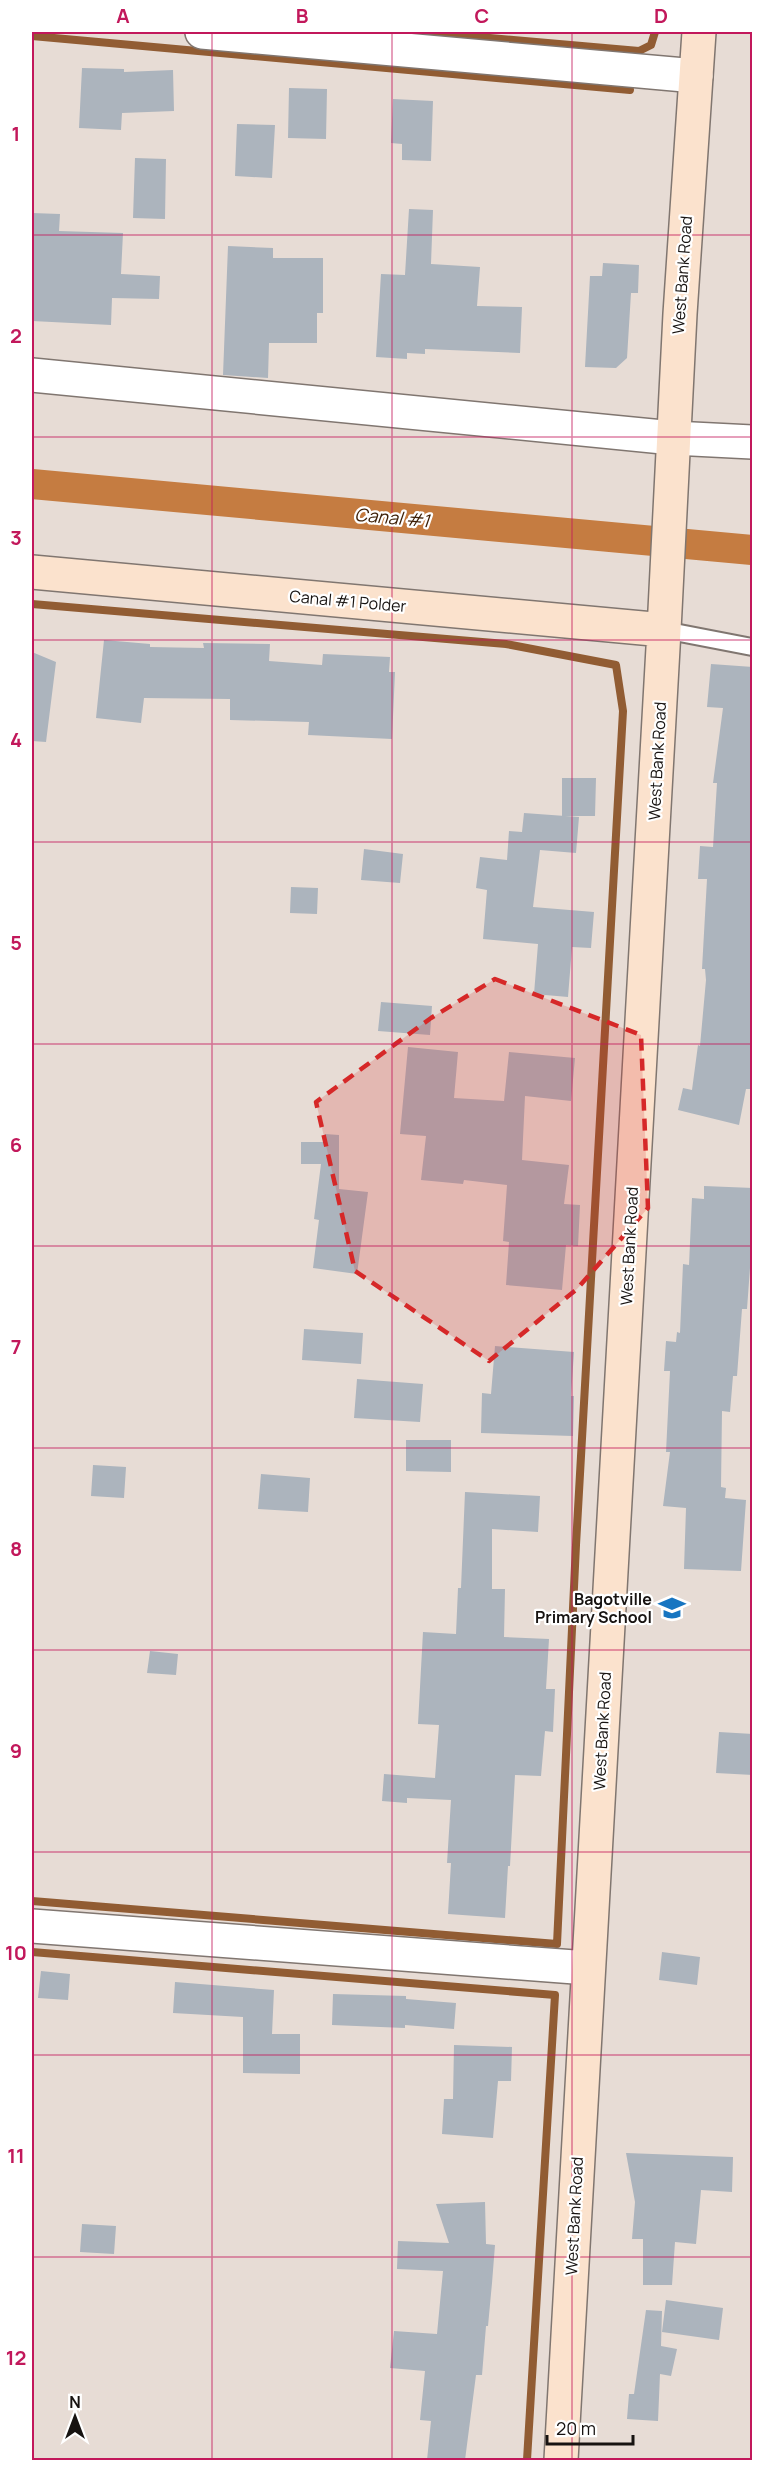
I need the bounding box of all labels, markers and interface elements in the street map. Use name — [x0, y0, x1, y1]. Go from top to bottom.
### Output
text: A — [116, 2, 130, 29]
text: B — [296, 2, 309, 29]
text: C — [475, 2, 489, 29]
text: D — [654, 2, 668, 29]
text: 1 — [12, 120, 20, 147]
street label: West Bank Road — [667, 215, 697, 335]
text: 2 — [10, 322, 22, 349]
water label: Canal #1 — [354, 502, 432, 532]
text: 3 — [10, 524, 22, 551]
street label: Canal #1 Polder — [289, 585, 408, 617]
street label: West Bank Road — [643, 701, 671, 821]
text: 4 — [10, 726, 22, 753]
text: 5 — [10, 929, 22, 956]
text: 6 — [10, 1131, 22, 1158]
street label: West Bank Road — [615, 1186, 643, 1306]
text: 7 — [11, 1333, 21, 1360]
text: 8 — [10, 1535, 22, 1562]
place label: Bagotville Primary School — [535, 1588, 652, 1628]
school or university icon: Bagotville Primary School — [657, 1593, 687, 1623]
street label: West Bank Road — [588, 1671, 616, 1791]
text: 9 — [10, 1737, 22, 1764]
text: 10 — [5, 1939, 27, 1966]
text: 11 — [7, 2142, 25, 2169]
street label: West Bank Road — [560, 2156, 588, 2276]
text: 12 — [6, 2344, 26, 2371]
north arrow — [45, 2387, 105, 2447]
text: N — [69, 2391, 81, 2413]
scale bar — [547, 2408, 632, 2446]
text: 20 m — [556, 2416, 596, 2440]

